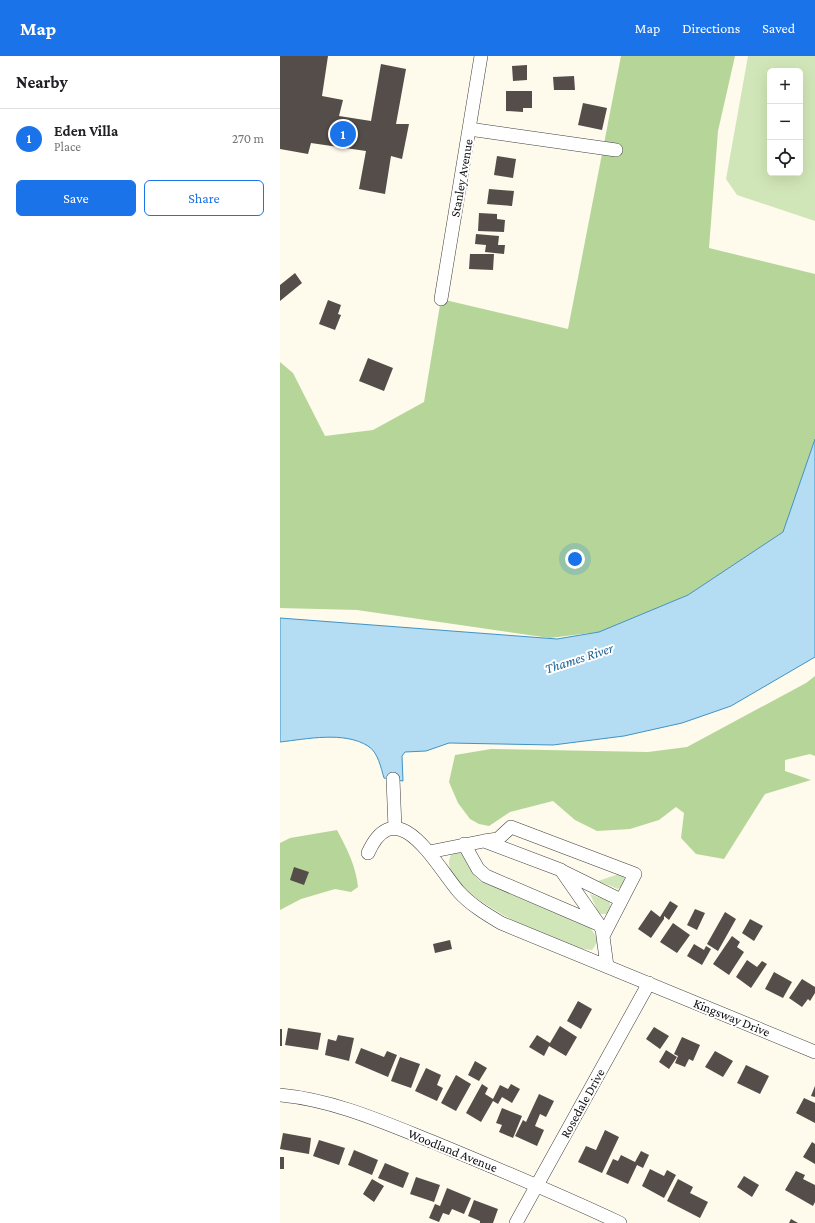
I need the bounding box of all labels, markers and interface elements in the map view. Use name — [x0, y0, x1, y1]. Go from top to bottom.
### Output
text: Map — [20, 18, 56, 39]
text: Map — [635, 20, 660, 36]
text: Directions — [682, 20, 740, 36]
text: Saved — [762, 20, 795, 36]
map controls — [767, 68, 803, 176]
button: + — [767, 68, 803, 104]
text: Nearby — [16, 73, 68, 92]
button: − — [767, 104, 803, 140]
pin: 1 — [330, 119, 356, 149]
text: Eden Villa — [54, 123, 118, 139]
text: 1 — [27, 131, 31, 146]
text: 270 m — [232, 131, 264, 146]
street label: Stanley Avenue — [447, 138, 476, 218]
text: Place — [54, 139, 81, 154]
button: locate — [767, 140, 803, 176]
button: Save — [16, 180, 136, 216]
button: Share — [144, 180, 264, 216]
your location — [565, 549, 585, 569]
water label: Thames River — [543, 639, 616, 677]
street label: Kingsway Drive — [691, 995, 773, 1040]
street label: Rosedale Drive — [557, 1066, 608, 1141]
street label: Woodland Avenue — [406, 1126, 500, 1175]

